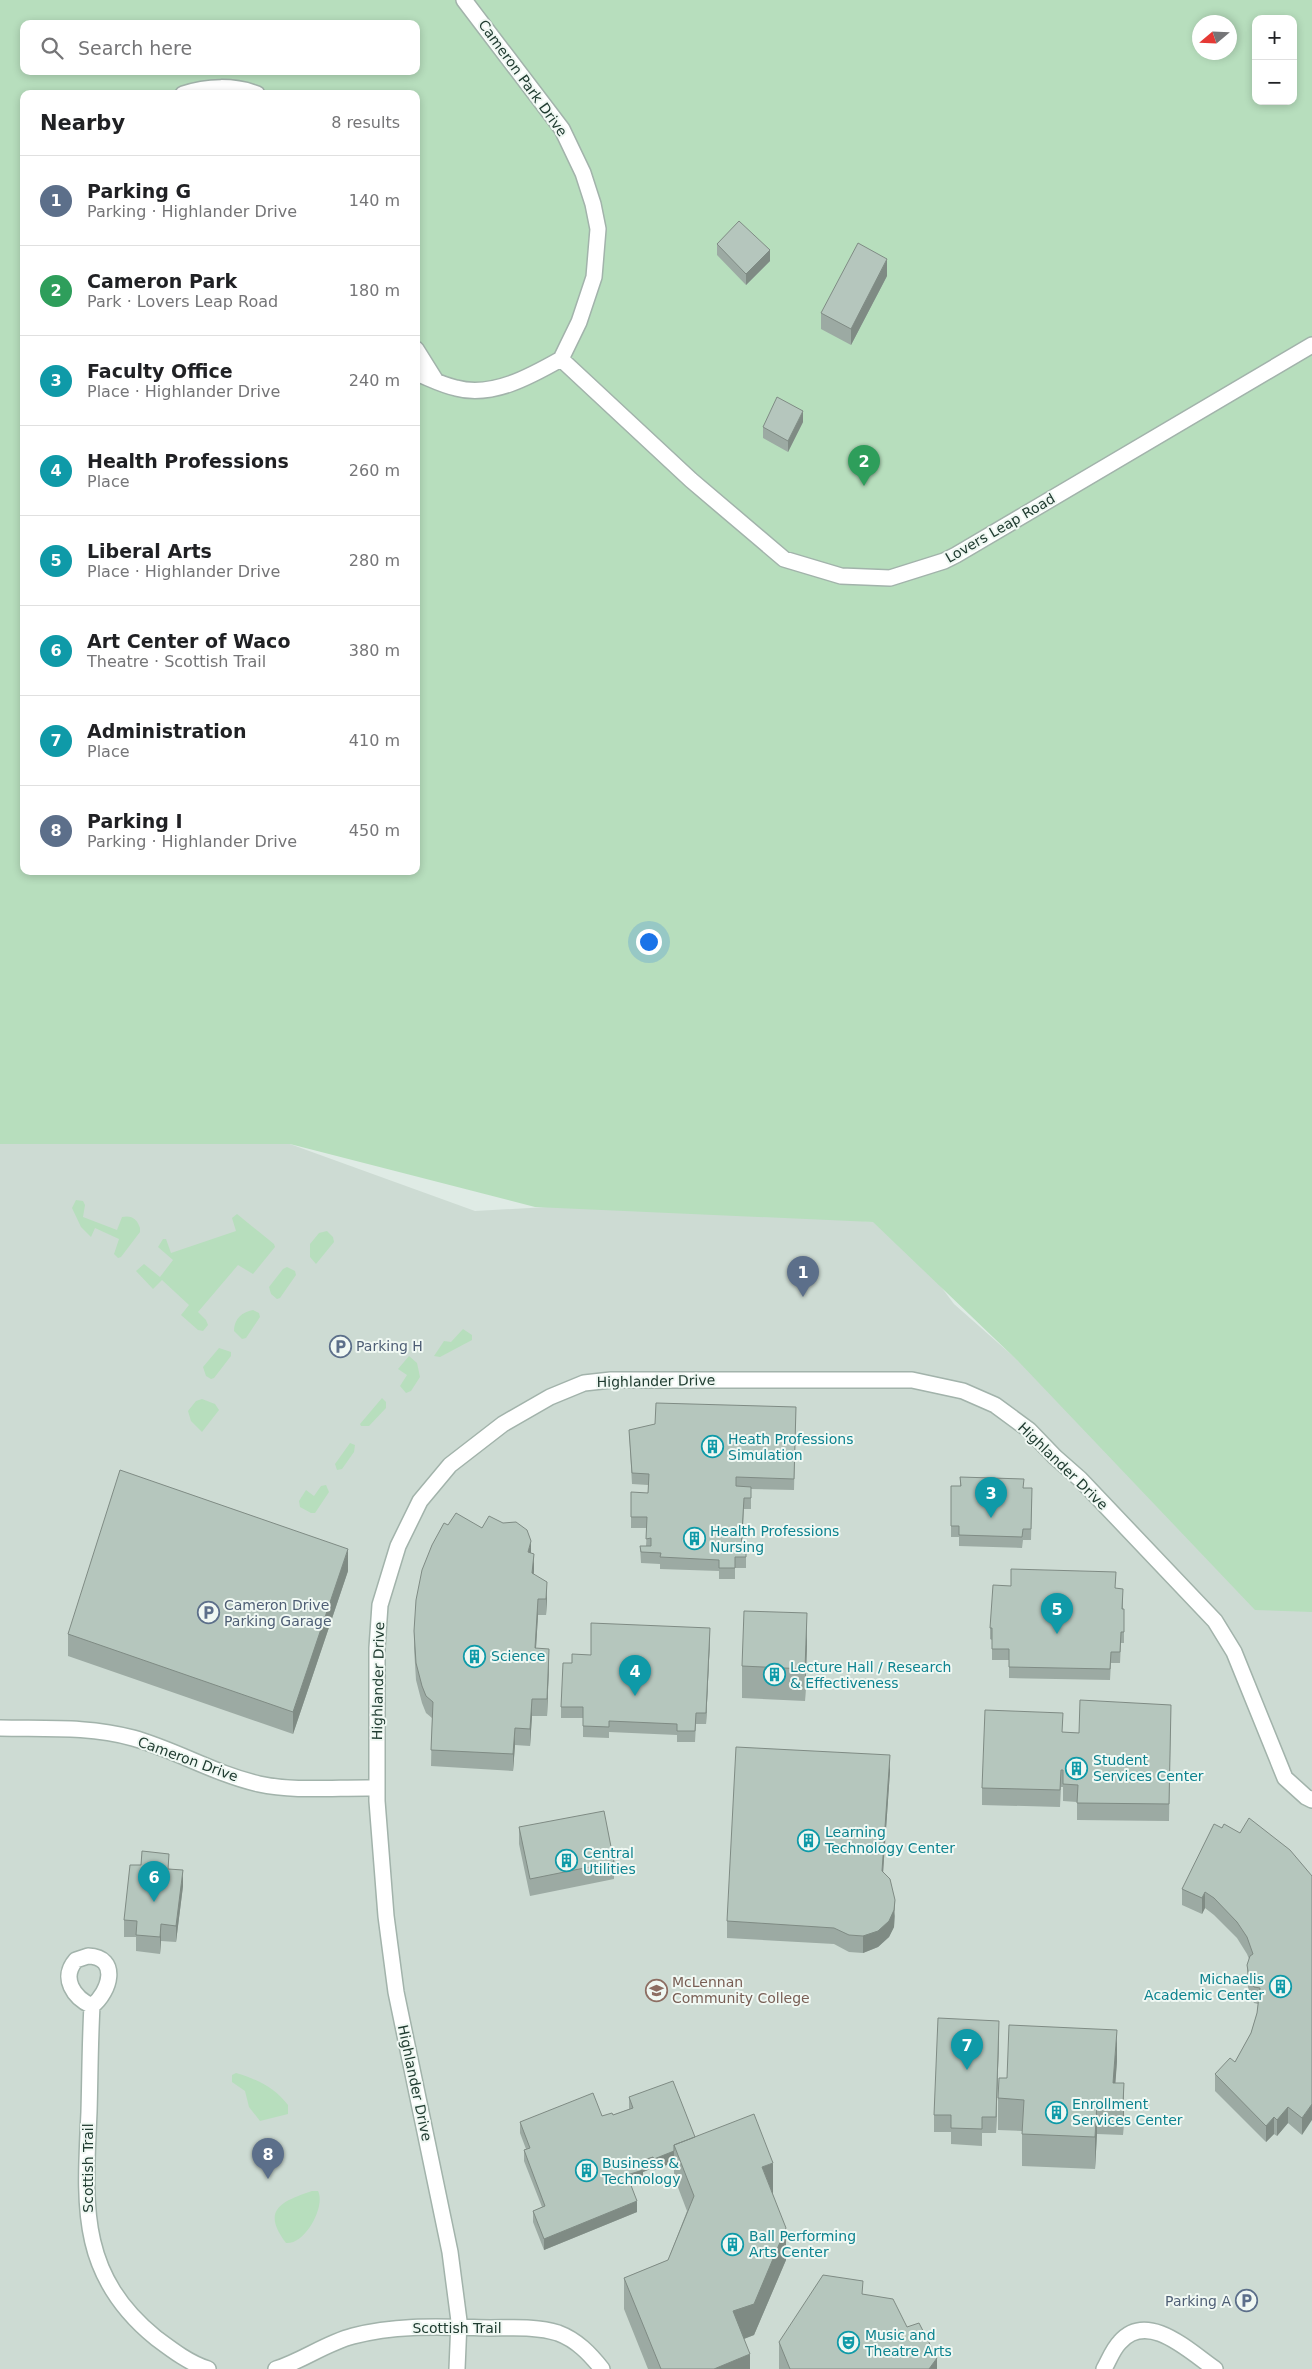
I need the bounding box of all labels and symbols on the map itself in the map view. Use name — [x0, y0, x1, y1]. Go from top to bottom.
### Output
north arrow — [1192, 15, 1237, 60]
street label: Cameron Park Drive — [475, 17, 571, 139]
pin: 2 — [848, 445, 880, 486]
street label: Lovers Leap Road — [942, 490, 1058, 566]
your location — [636, 929, 662, 955]
pin: 1 — [787, 1256, 819, 1297]
parking icon: Parking H — [328, 1334, 352, 1358]
place label: Parking H — [356, 1338, 423, 1354]
street label: Highlander Drive — [597, 1372, 715, 1390]
street label: Highlander Drive — [1015, 1419, 1111, 1513]
place label: Heath Professions Simulation — [728, 1431, 854, 1463]
building icon: Heath Professions Simulation — [700, 1435, 724, 1459]
pin: 3 — [975, 1477, 1007, 1518]
place label: Health Professions Nursing — [710, 1523, 839, 1555]
building icon: Health Professions Nursing — [682, 1527, 706, 1551]
pin: 5 — [1041, 1593, 1073, 1634]
place label: Cameron Drive Parking Garage — [224, 1597, 332, 1629]
parking icon: Cameron Drive Parking Garage — [196, 1601, 220, 1625]
street label: Highlander Drive — [369, 1622, 387, 1740]
building icon: Science — [463, 1644, 487, 1668]
place label: Science — [491, 1648, 545, 1664]
pin: 4 — [619, 1655, 651, 1696]
place label: Lecture Hall / Research & Effectiveness — [790, 1659, 951, 1691]
building icon: Lecture Hall / Research & Effectiveness — [762, 1663, 786, 1687]
street label: Cameron Drive — [136, 1733, 240, 1785]
place label: Student Services Center — [1093, 1752, 1204, 1784]
building icon: Student Services Center — [1065, 1756, 1089, 1780]
place label: Learning Technology Center — [824, 1824, 955, 1856]
building icon: Learning Technology Center — [797, 1828, 821, 1852]
place label: Central Utilities — [583, 1845, 636, 1877]
building icon: Central Utilities — [555, 1849, 579, 1873]
pin: 6 — [138, 1861, 170, 1902]
place label: Michaelis Academic Center — [1144, 1971, 1264, 2003]
place label: McLennan Community College — [672, 1974, 810, 2006]
building icon: Michaelis Academic Center — [1268, 1975, 1292, 1999]
school or university icon: McLennan Community College — [644, 1978, 668, 2002]
street label: Highlander Drive — [395, 2023, 435, 2143]
pin: 7 — [951, 2029, 983, 2070]
place label: Enrollment Services Center — [1072, 2096, 1183, 2128]
building icon: Enrollment Services Center — [1044, 2100, 1068, 2124]
street label: Scottish Trail — [80, 2123, 96, 2213]
pin: 8 — [252, 2138, 284, 2179]
place label: Business & Technology — [601, 2155, 680, 2187]
building icon: Business & Technology — [574, 2159, 598, 2183]
place label: Ball Performing Arts Center — [749, 2228, 856, 2260]
building icon: Ball Performing Arts Center — [721, 2232, 745, 2256]
parking icon: Parking A — [1235, 2289, 1259, 2313]
place label: Parking A — [1165, 2293, 1231, 2309]
street label: Scottish Trail — [412, 2320, 502, 2336]
place label: Music and Theatre Arts — [864, 2327, 952, 2359]
theatre icon: Music and Theatre Arts — [837, 2331, 861, 2355]

